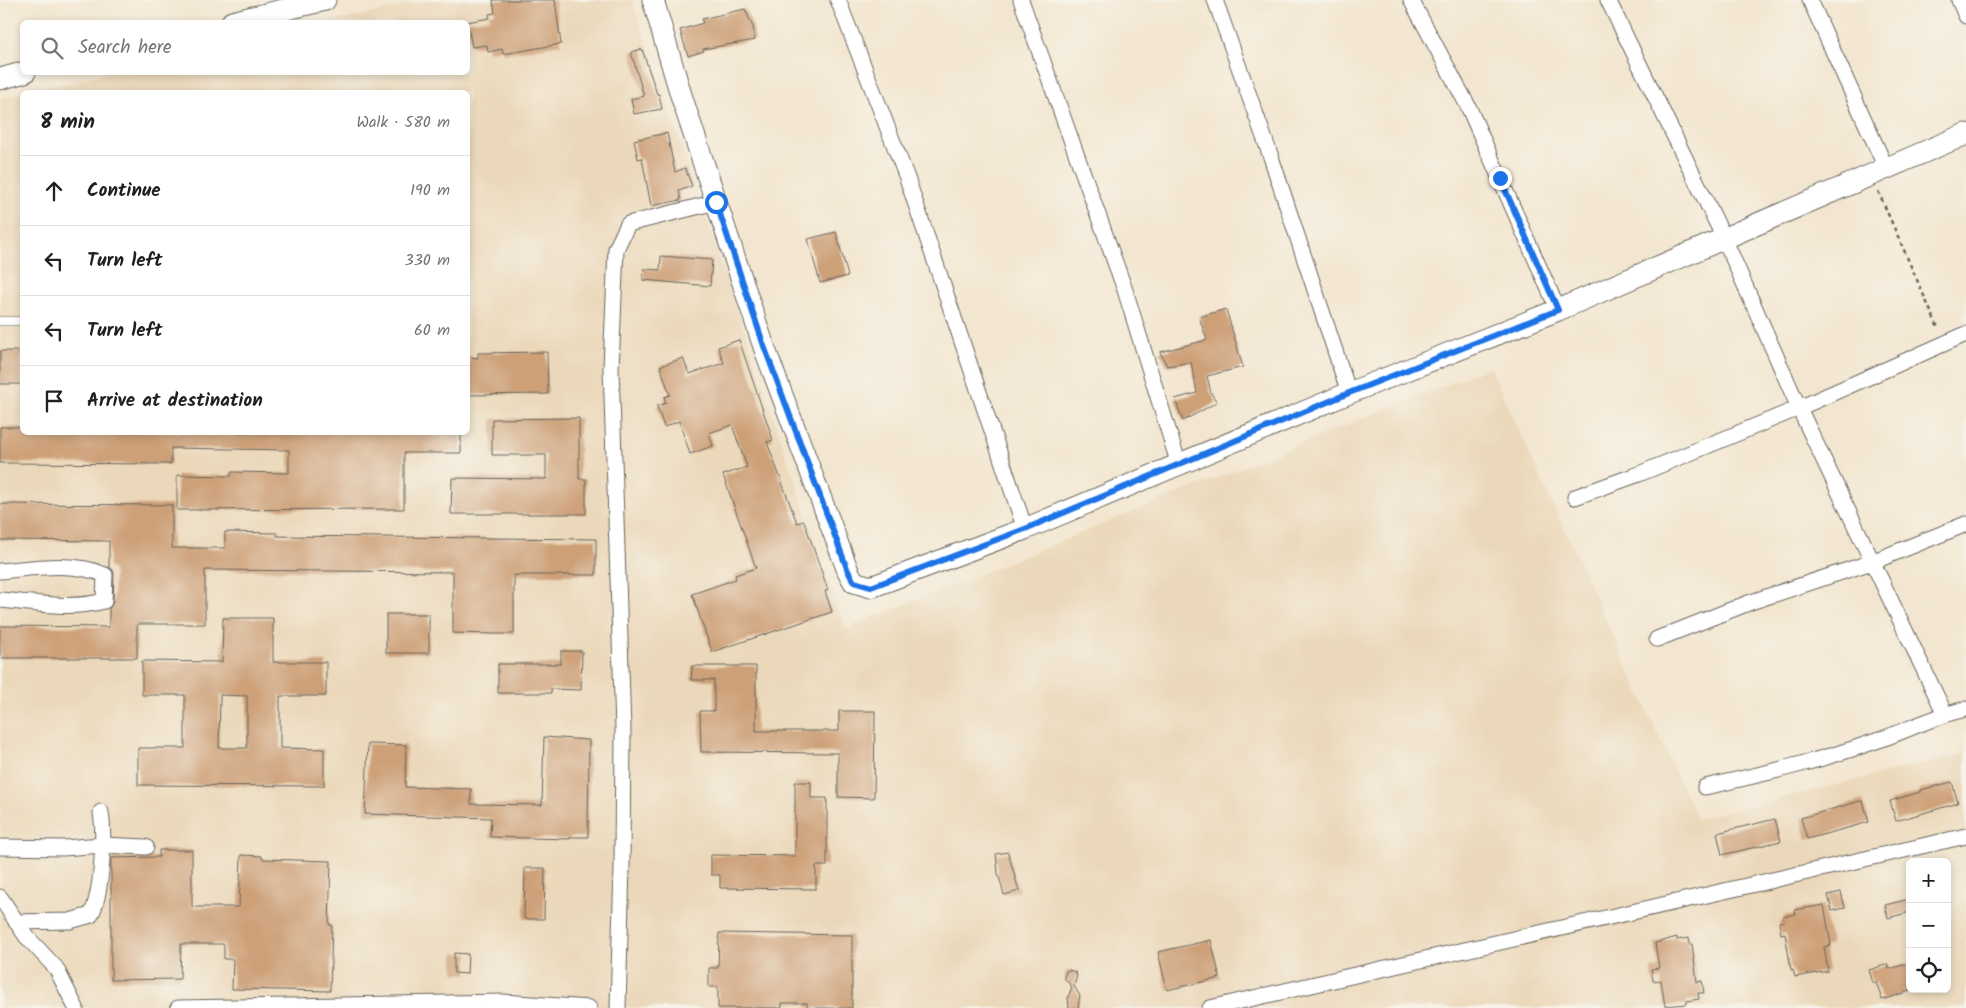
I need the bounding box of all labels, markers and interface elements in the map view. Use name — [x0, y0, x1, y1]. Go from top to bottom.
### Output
search box — [20, 20, 470, 75]
text: Search here — [78, 33, 172, 63]
icon: search — [38, 34, 66, 62]
text: 8 min — [40, 106, 95, 139]
text: Walk · 580 m — [357, 110, 450, 135]
route end — [1489, 167, 1512, 190]
text: Continue — [87, 176, 160, 206]
icon: ahead — [40, 177, 68, 205]
text: 190 m — [410, 178, 450, 203]
route start — [705, 191, 728, 214]
text: Turn left — [87, 246, 162, 276]
icon: left — [40, 247, 68, 275]
text: 330 m — [405, 248, 450, 273]
text: Turn left — [87, 316, 162, 346]
icon: left — [40, 317, 68, 345]
text: 60 m — [414, 318, 450, 343]
text: Arrive at destination — [87, 386, 263, 416]
icon: arrive — [40, 387, 68, 415]
map controls — [1906, 858, 1951, 993]
button: + — [1906, 858, 1951, 903]
button: − — [1906, 903, 1951, 948]
button: locate — [1906, 948, 1951, 993]

